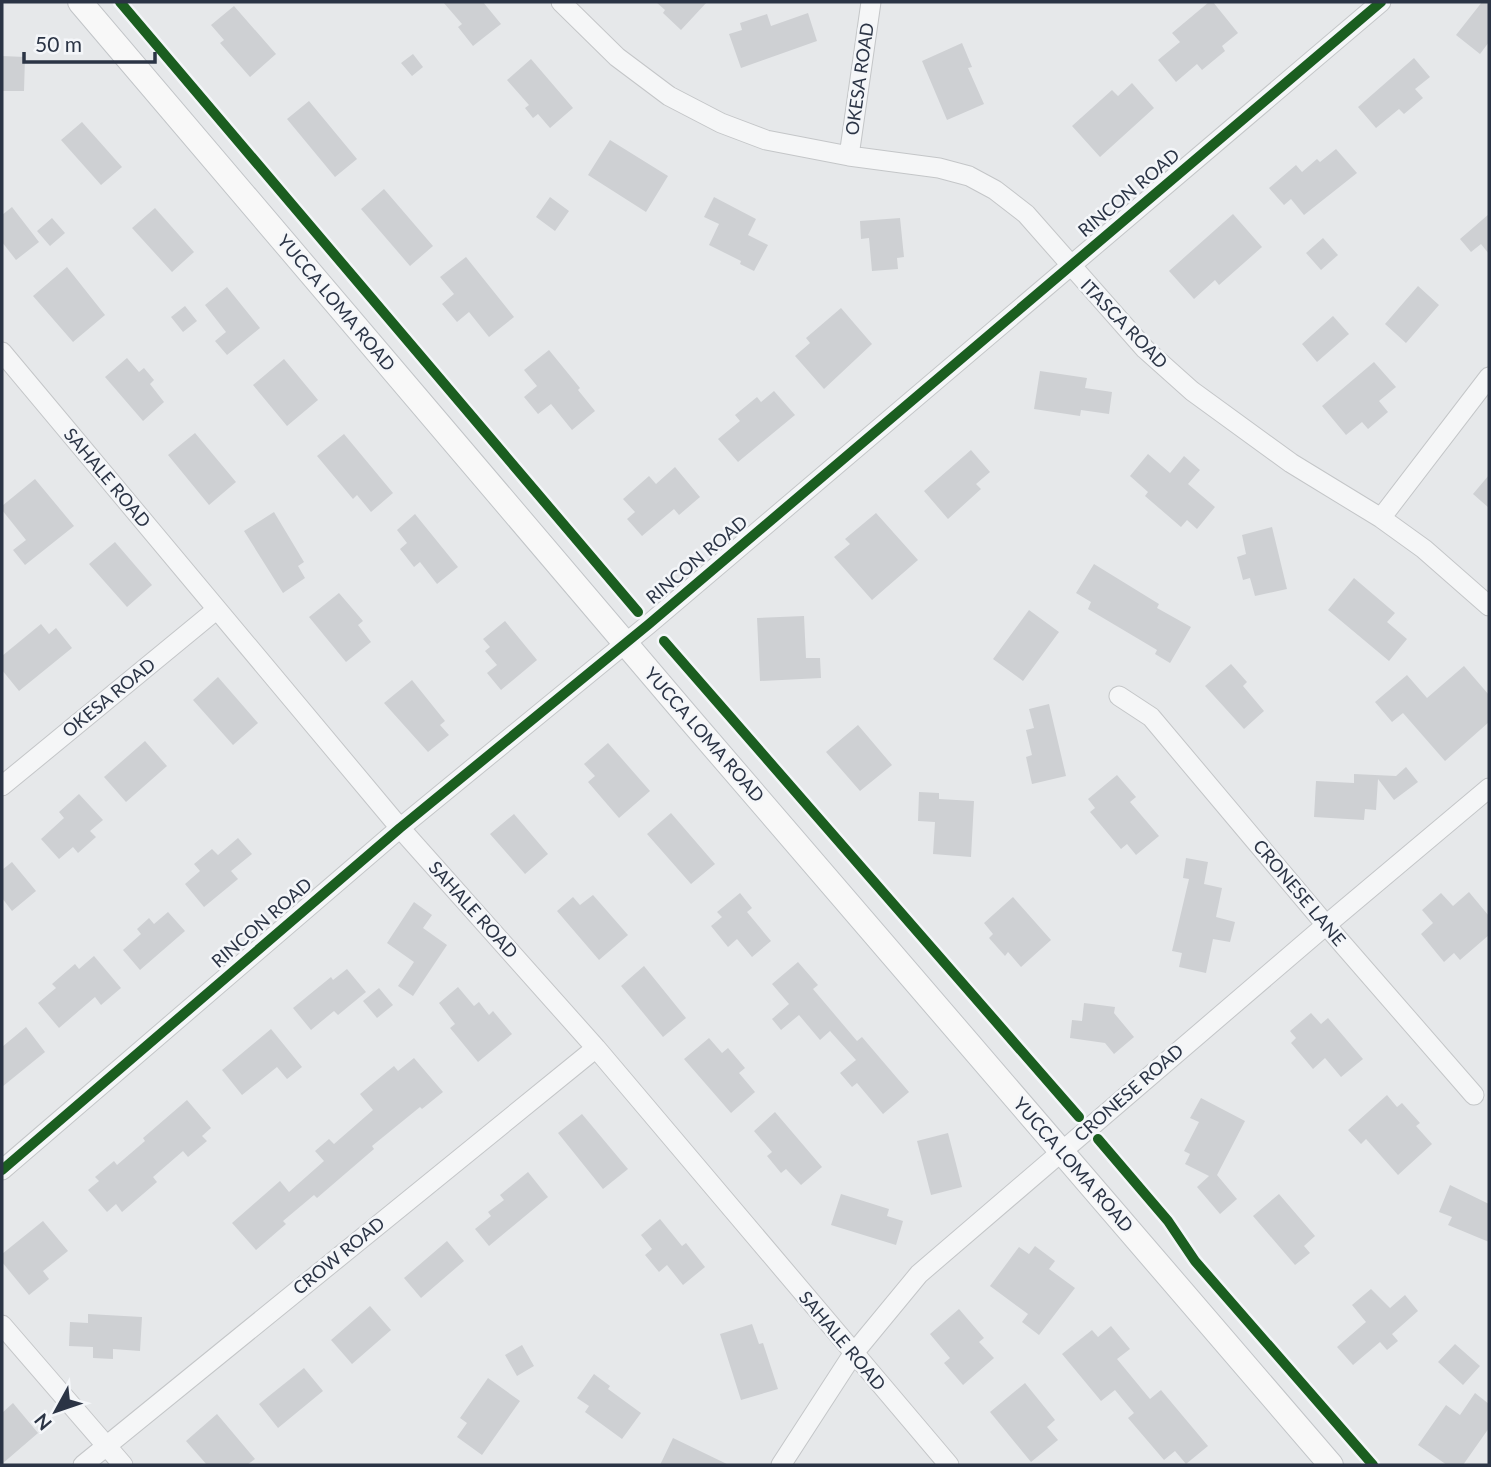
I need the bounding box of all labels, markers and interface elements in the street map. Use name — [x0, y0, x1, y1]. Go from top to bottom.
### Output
scale bar — [24, 21, 156, 65]
street label: OKESA ROAD — [840, 21, 878, 137]
text: 50 m — [35, 31, 82, 56]
street label: RINCON ROAD — [1073, 143, 1184, 241]
street label: YUCCA LOMA ROAD — [273, 230, 400, 375]
street label: ITASCA ROAD — [1077, 274, 1173, 373]
street label: SAHALE ROAD — [60, 423, 156, 532]
street label: RINCON ROAD — [641, 510, 752, 608]
street label: OKESA ROAD — [57, 653, 159, 742]
street label: YUCCA LOMA ROAD — [640, 662, 769, 806]
street label: CRONESE LANE — [1249, 835, 1351, 950]
street label: SAHALE ROAD — [424, 856, 523, 962]
street label: RINCON ROAD — [207, 873, 316, 972]
street label: CRONESE ROAD — [1069, 1039, 1187, 1146]
street label: YUCCA LOMA ROAD — [1009, 1092, 1138, 1236]
street label: CROW ROAD — [288, 1212, 389, 1299]
street label: SAHALE ROAD — [795, 1286, 891, 1395]
north arrow — [21, 1376, 91, 1446]
text: N — [29, 1409, 56, 1435]

